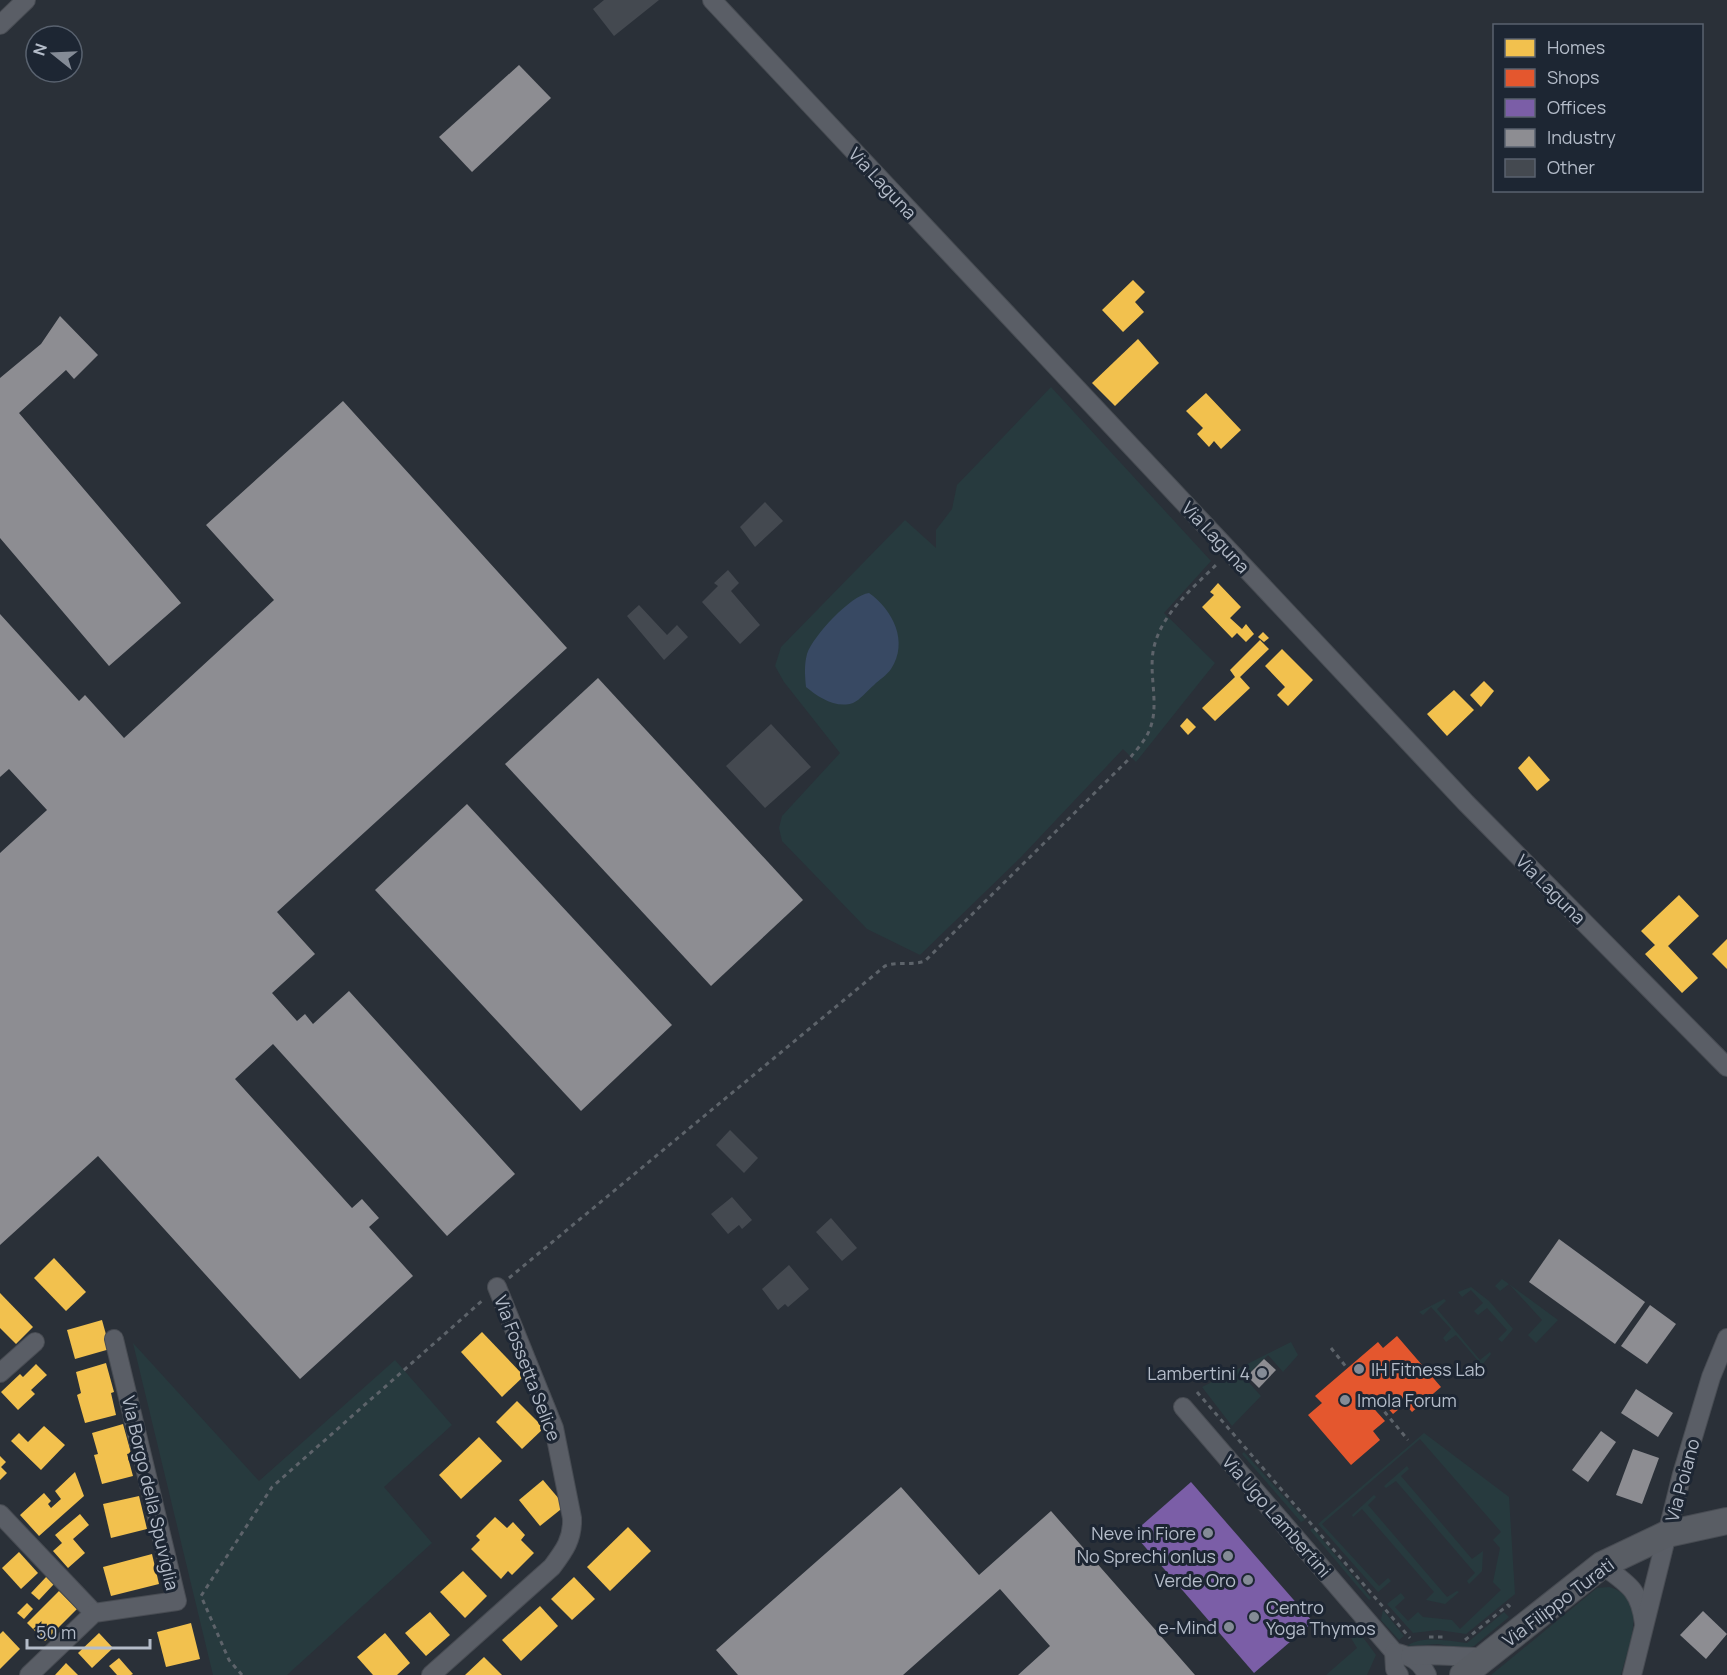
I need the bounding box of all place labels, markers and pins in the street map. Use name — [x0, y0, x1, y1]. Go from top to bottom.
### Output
place label: IH Fitness Lab — [1371, 1357, 1485, 1381]
place label: Lambertini 4 — [1147, 1361, 1250, 1385]
marker: IH Fitness Lab — [1352, 1362, 1366, 1376]
marker: Lambertini 4 — [1255, 1366, 1269, 1380]
place label: Imola Forum — [1357, 1388, 1457, 1412]
marker: Imola Forum — [1338, 1393, 1352, 1407]
place label: Neve in Fiore — [1091, 1521, 1196, 1545]
marker: Neve in Fiore — [1201, 1526, 1215, 1540]
place label: No Sprechi onlus — [1077, 1544, 1216, 1568]
marker: No Sprechi onlus — [1221, 1549, 1235, 1563]
place label: Verde Oro — [1155, 1568, 1236, 1592]
marker: Verde Oro — [1241, 1573, 1255, 1587]
place label: Centro Yoga Thymos — [1266, 1595, 1376, 1640]
marker: Centro Yoga Thymos — [1247, 1610, 1261, 1624]
place label: e-Mind — [1158, 1615, 1217, 1639]
marker: e-Mind — [1222, 1620, 1236, 1634]

